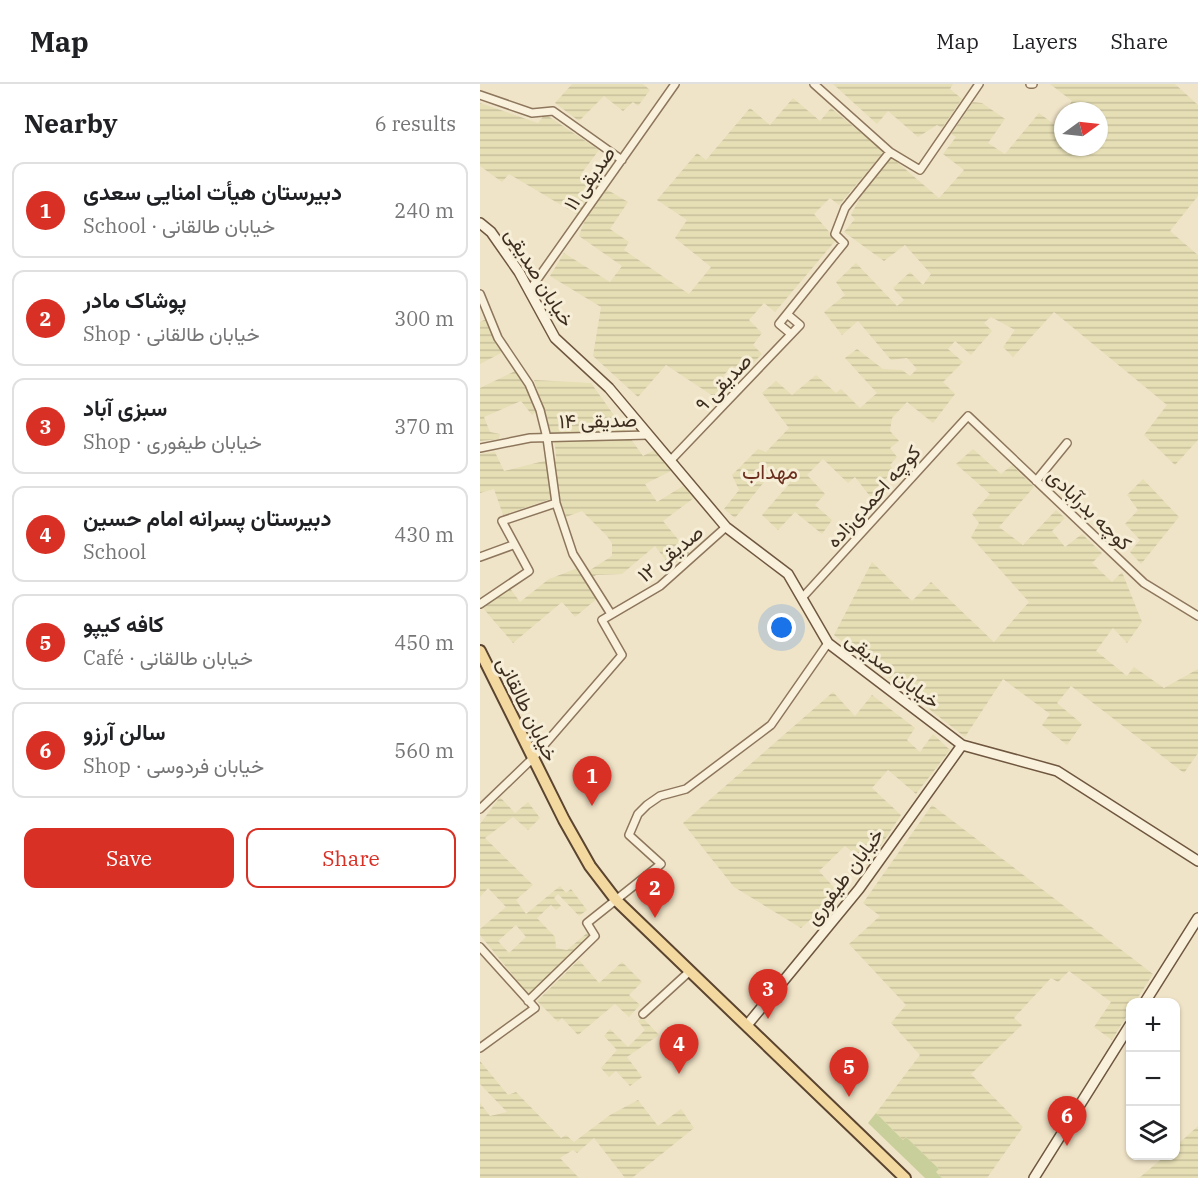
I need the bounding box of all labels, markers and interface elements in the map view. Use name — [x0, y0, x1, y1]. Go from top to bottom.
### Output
text: Map — [30, 23, 89, 60]
text: Map — [936, 27, 979, 55]
text: Layers — [1012, 27, 1078, 55]
text: Share — [1111, 27, 1168, 55]
north arrow — [1054, 102, 1108, 156]
text: Nearby — [24, 106, 118, 140]
text: 6 results — [375, 110, 456, 137]
street label: صدیقی ۱۱ — [557, 140, 621, 216]
text: دبیرستان هیأت امنایی سعدی — [83, 177, 342, 206]
text: 1 — [40, 197, 52, 224]
text: 240 m — [394, 197, 454, 224]
text: School · خیابان طالقانی — [83, 212, 275, 239]
street label: خیابان صدیقی — [499, 222, 581, 332]
text: پوشاک مادر — [83, 285, 187, 314]
text: 2 — [40, 305, 52, 332]
text: 300 m — [394, 305, 454, 332]
text: Shop · خیابان طالقانی — [83, 320, 260, 347]
street label: صدیقی ۹ — [689, 347, 757, 417]
text: سبزی آباد — [83, 393, 167, 422]
street label: صدیقی ۱۴ — [559, 406, 637, 434]
text: 3 — [40, 413, 52, 440]
text: 370 m — [394, 413, 454, 440]
text: Shop · خیابان طیفوری — [83, 428, 262, 455]
street label: کوچه احمدی‌زاده — [820, 439, 927, 554]
district label: مهداب — [742, 457, 798, 485]
street label: کوچه بدرآبادی — [1041, 462, 1138, 557]
text: دبیرستان پسرانه امام حسین — [83, 503, 331, 532]
street label: صدیقی ۱۲ — [631, 518, 709, 588]
text: 4 — [40, 521, 52, 548]
text: 430 m — [394, 521, 454, 548]
text: School — [83, 538, 146, 565]
text: کافه کیپو — [83, 609, 164, 638]
your location — [767, 613, 796, 642]
street label: خیابان صدیقی — [840, 626, 946, 714]
text: 5 — [40, 629, 52, 656]
text: 450 m — [394, 629, 454, 656]
text: Café · خیابان طالقانی — [83, 644, 253, 671]
street label: خیابان طالقانی — [491, 652, 565, 766]
text: سالن آرزو — [83, 717, 166, 746]
text: 6 — [40, 737, 52, 764]
text: 560 m — [394, 737, 454, 764]
text: Shop · خیابان فردوسی — [83, 752, 264, 779]
pin: 1 — [572, 756, 612, 806]
street label: خیابان طیفوری — [799, 822, 889, 930]
button: Save — [24, 828, 234, 888]
button: Share — [246, 828, 456, 888]
pin: 2 — [636, 868, 675, 918]
pin: 3 — [748, 970, 788, 1019]
map controls — [1126, 998, 1180, 1160]
button: + — [1126, 998, 1180, 1052]
pin: 4 — [660, 1024, 698, 1074]
pin: 5 — [830, 1048, 868, 1097]
button: − — [1126, 1052, 1180, 1106]
pin: 6 — [1048, 1096, 1086, 1146]
button: layers — [1126, 1106, 1180, 1160]

